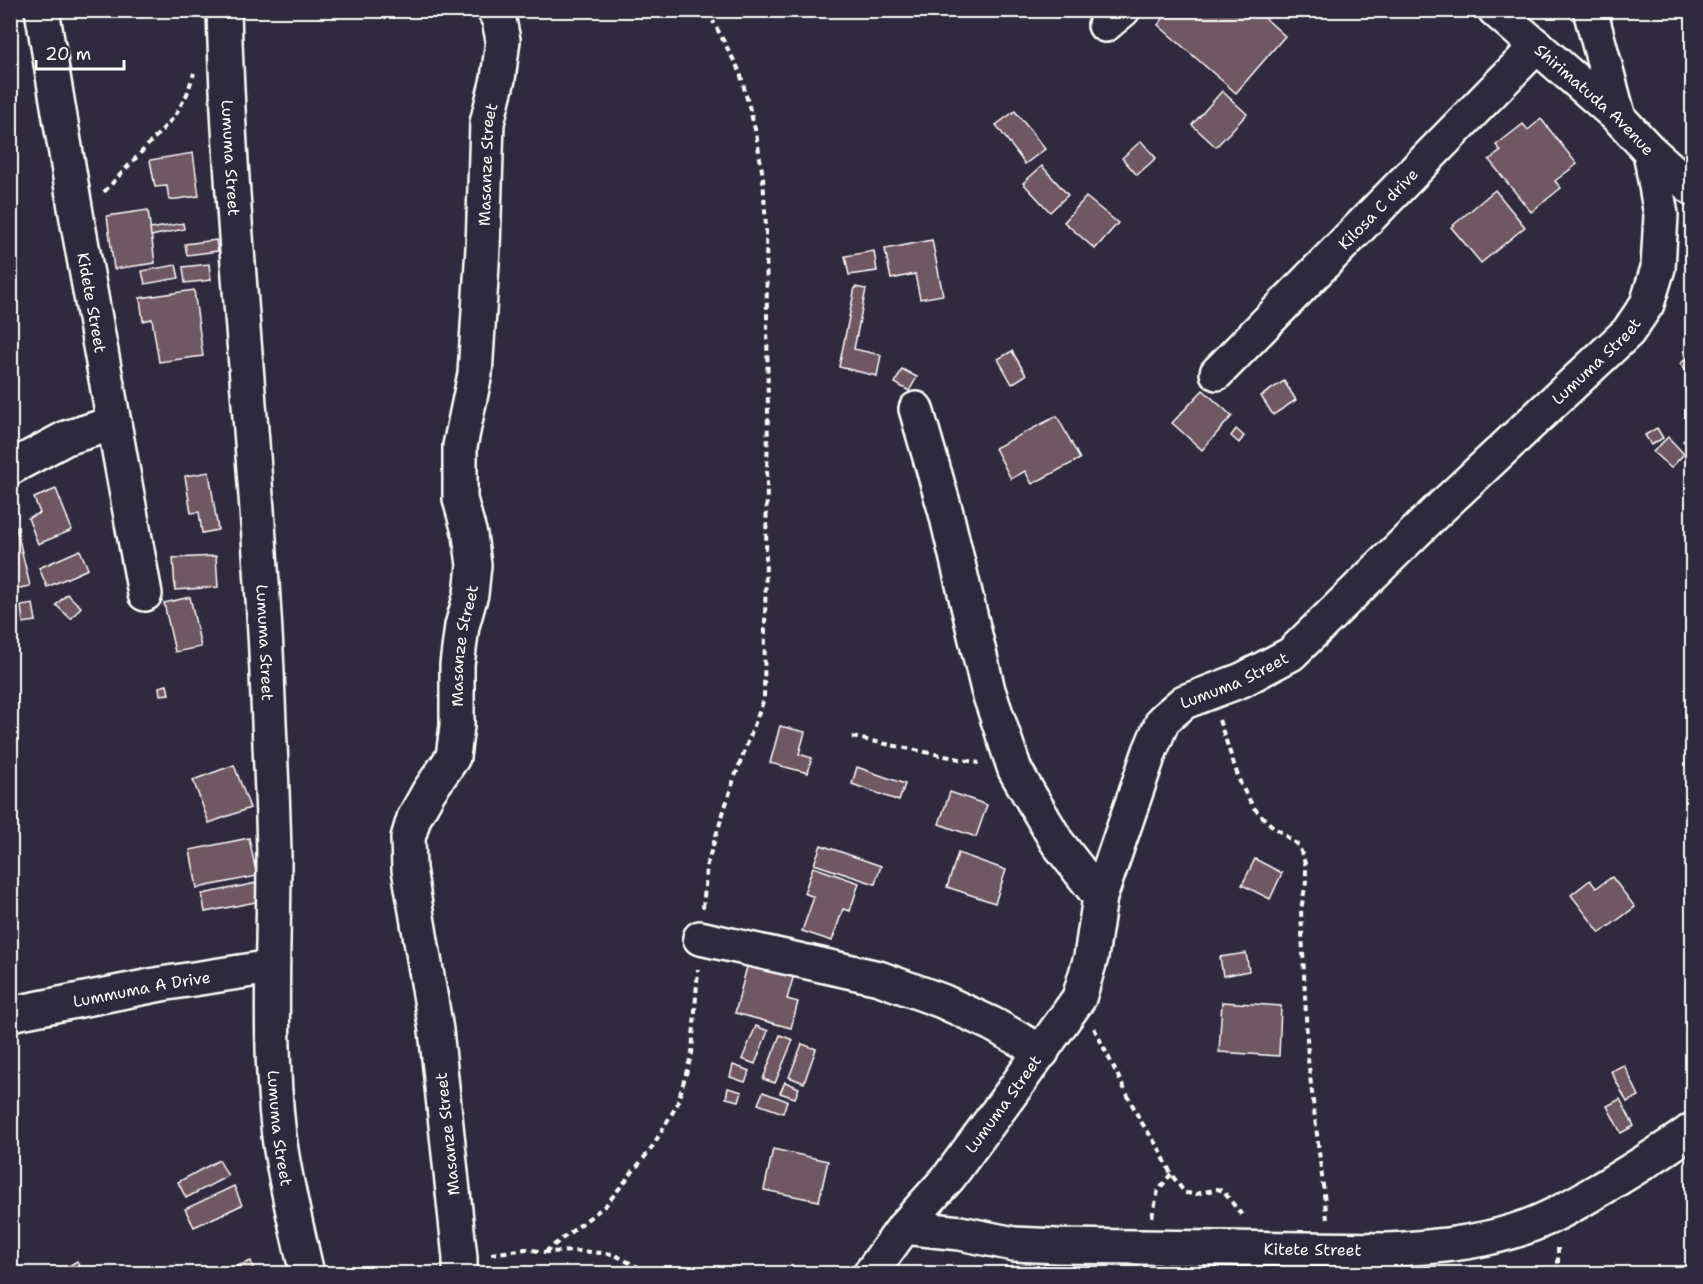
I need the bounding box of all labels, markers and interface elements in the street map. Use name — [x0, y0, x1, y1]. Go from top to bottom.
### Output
scale bar — [36, 33, 124, 71]
street label: Shirimatuda Avenue — [1530, 39, 1659, 160]
text: 20 m — [45, 42, 91, 66]
street label: Lumuma Street — [217, 99, 245, 217]
street label: Masanze Street — [474, 101, 503, 226]
street label: Kilosa C drive — [1334, 164, 1423, 254]
street label: Kidete Street — [72, 251, 111, 355]
street label: Lumuma Street — [1547, 314, 1646, 409]
street label: Lumuma Street — [251, 584, 278, 701]
street label: Masanze Street — [447, 584, 483, 707]
street label: Lumuma Street — [1177, 647, 1292, 714]
street label: Lummuma A Drive — [71, 967, 212, 1012]
street label: Lumuma Street — [960, 1051, 1046, 1157]
street label: Lumuma Street — [263, 1070, 297, 1188]
street label: Masanze Street — [431, 1072, 464, 1196]
street label: Kitete Street — [1263, 1238, 1362, 1261]

